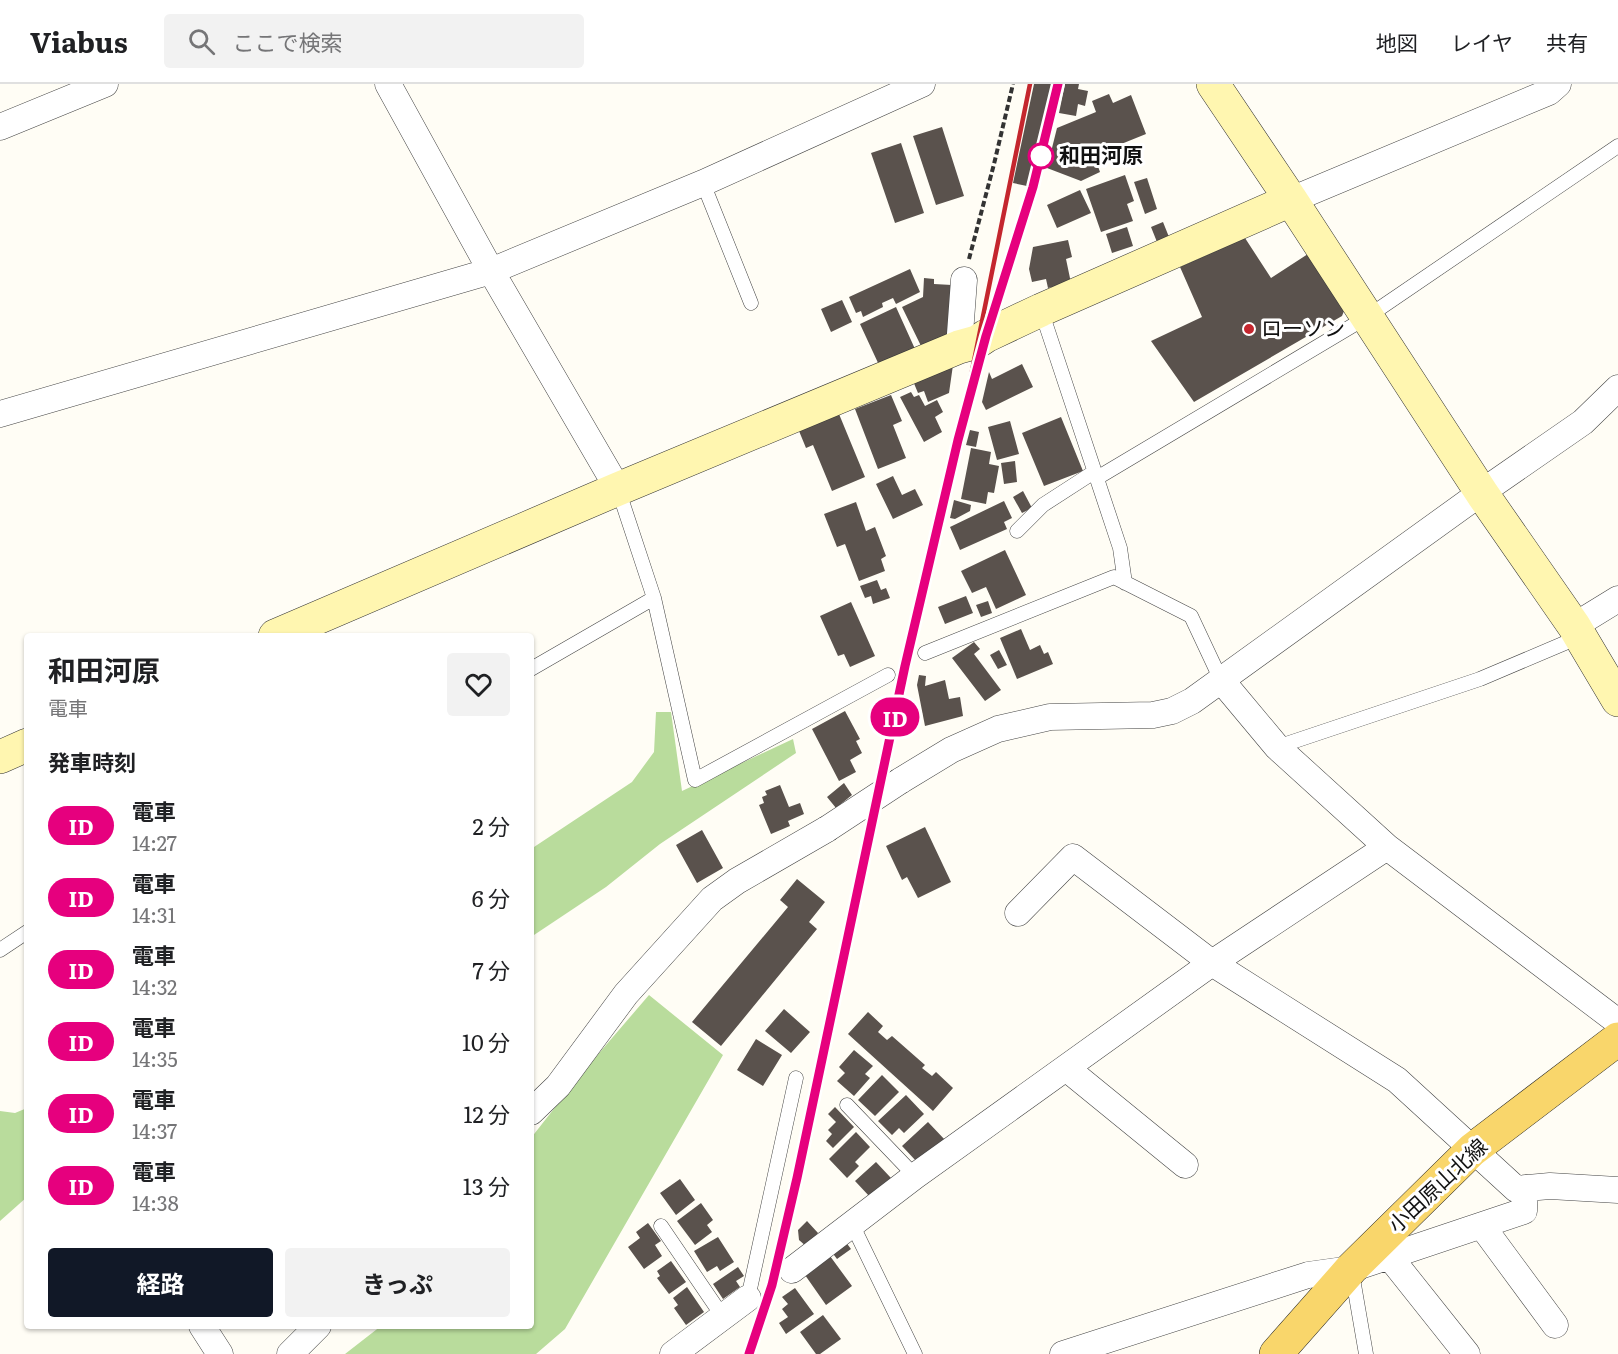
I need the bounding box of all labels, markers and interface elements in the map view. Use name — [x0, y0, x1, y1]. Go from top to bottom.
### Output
search box — [164, 14, 584, 68]
text: Viabus — [30, 20, 128, 62]
icon: search — [185, 25, 218, 58]
text: ここで検索 — [233, 25, 343, 58]
text: 地図 — [1376, 26, 1418, 57]
text: レイヤ — [1451, 26, 1513, 57]
text: 共有 — [1546, 26, 1588, 57]
place label: 和田河原 — [1059, 138, 1143, 169]
marker: 和田河原 — [1028, 143, 1054, 169]
place label: ローソン — [1261, 311, 1345, 342]
marker: ローソン — [1242, 322, 1256, 336]
text: 和田河原 — [48, 648, 160, 690]
button: heart — [447, 653, 510, 716]
text: 電車 — [48, 692, 88, 722]
line badge: ID — [868, 698, 922, 736]
text: ID — [882, 702, 908, 733]
text: 発車時刻 — [48, 745, 136, 778]
text: 電車 — [132, 794, 176, 827]
text: 2 分 — [472, 809, 510, 842]
text: ID — [68, 810, 94, 841]
text: 14:27 — [132, 827, 177, 857]
text: 電車 — [132, 866, 176, 899]
text: 6 分 — [472, 881, 510, 914]
text: ID — [68, 882, 94, 913]
text: 14:31 — [132, 899, 176, 929]
text: 電車 — [132, 938, 176, 971]
text: 7 分 — [472, 953, 510, 986]
text: ID — [68, 954, 94, 985]
text: 14:32 — [132, 971, 177, 1001]
text: 電車 — [132, 1010, 176, 1043]
text: 10 分 — [462, 1025, 510, 1058]
text: ID — [68, 1026, 94, 1057]
text: 14:35 — [132, 1043, 178, 1073]
text: 電車 — [132, 1082, 176, 1115]
text: 12 分 — [463, 1097, 510, 1130]
text: ID — [68, 1098, 94, 1129]
text: 14:37 — [132, 1115, 177, 1145]
street label: 小田原山北線 — [1380, 1130, 1493, 1238]
text: 電車 — [132, 1154, 176, 1187]
text: 13 分 — [463, 1169, 510, 1202]
text: ID — [68, 1170, 94, 1201]
text: 14:38 — [132, 1187, 179, 1217]
button: 経路 — [48, 1248, 273, 1317]
button: きっぷ — [285, 1248, 510, 1317]

